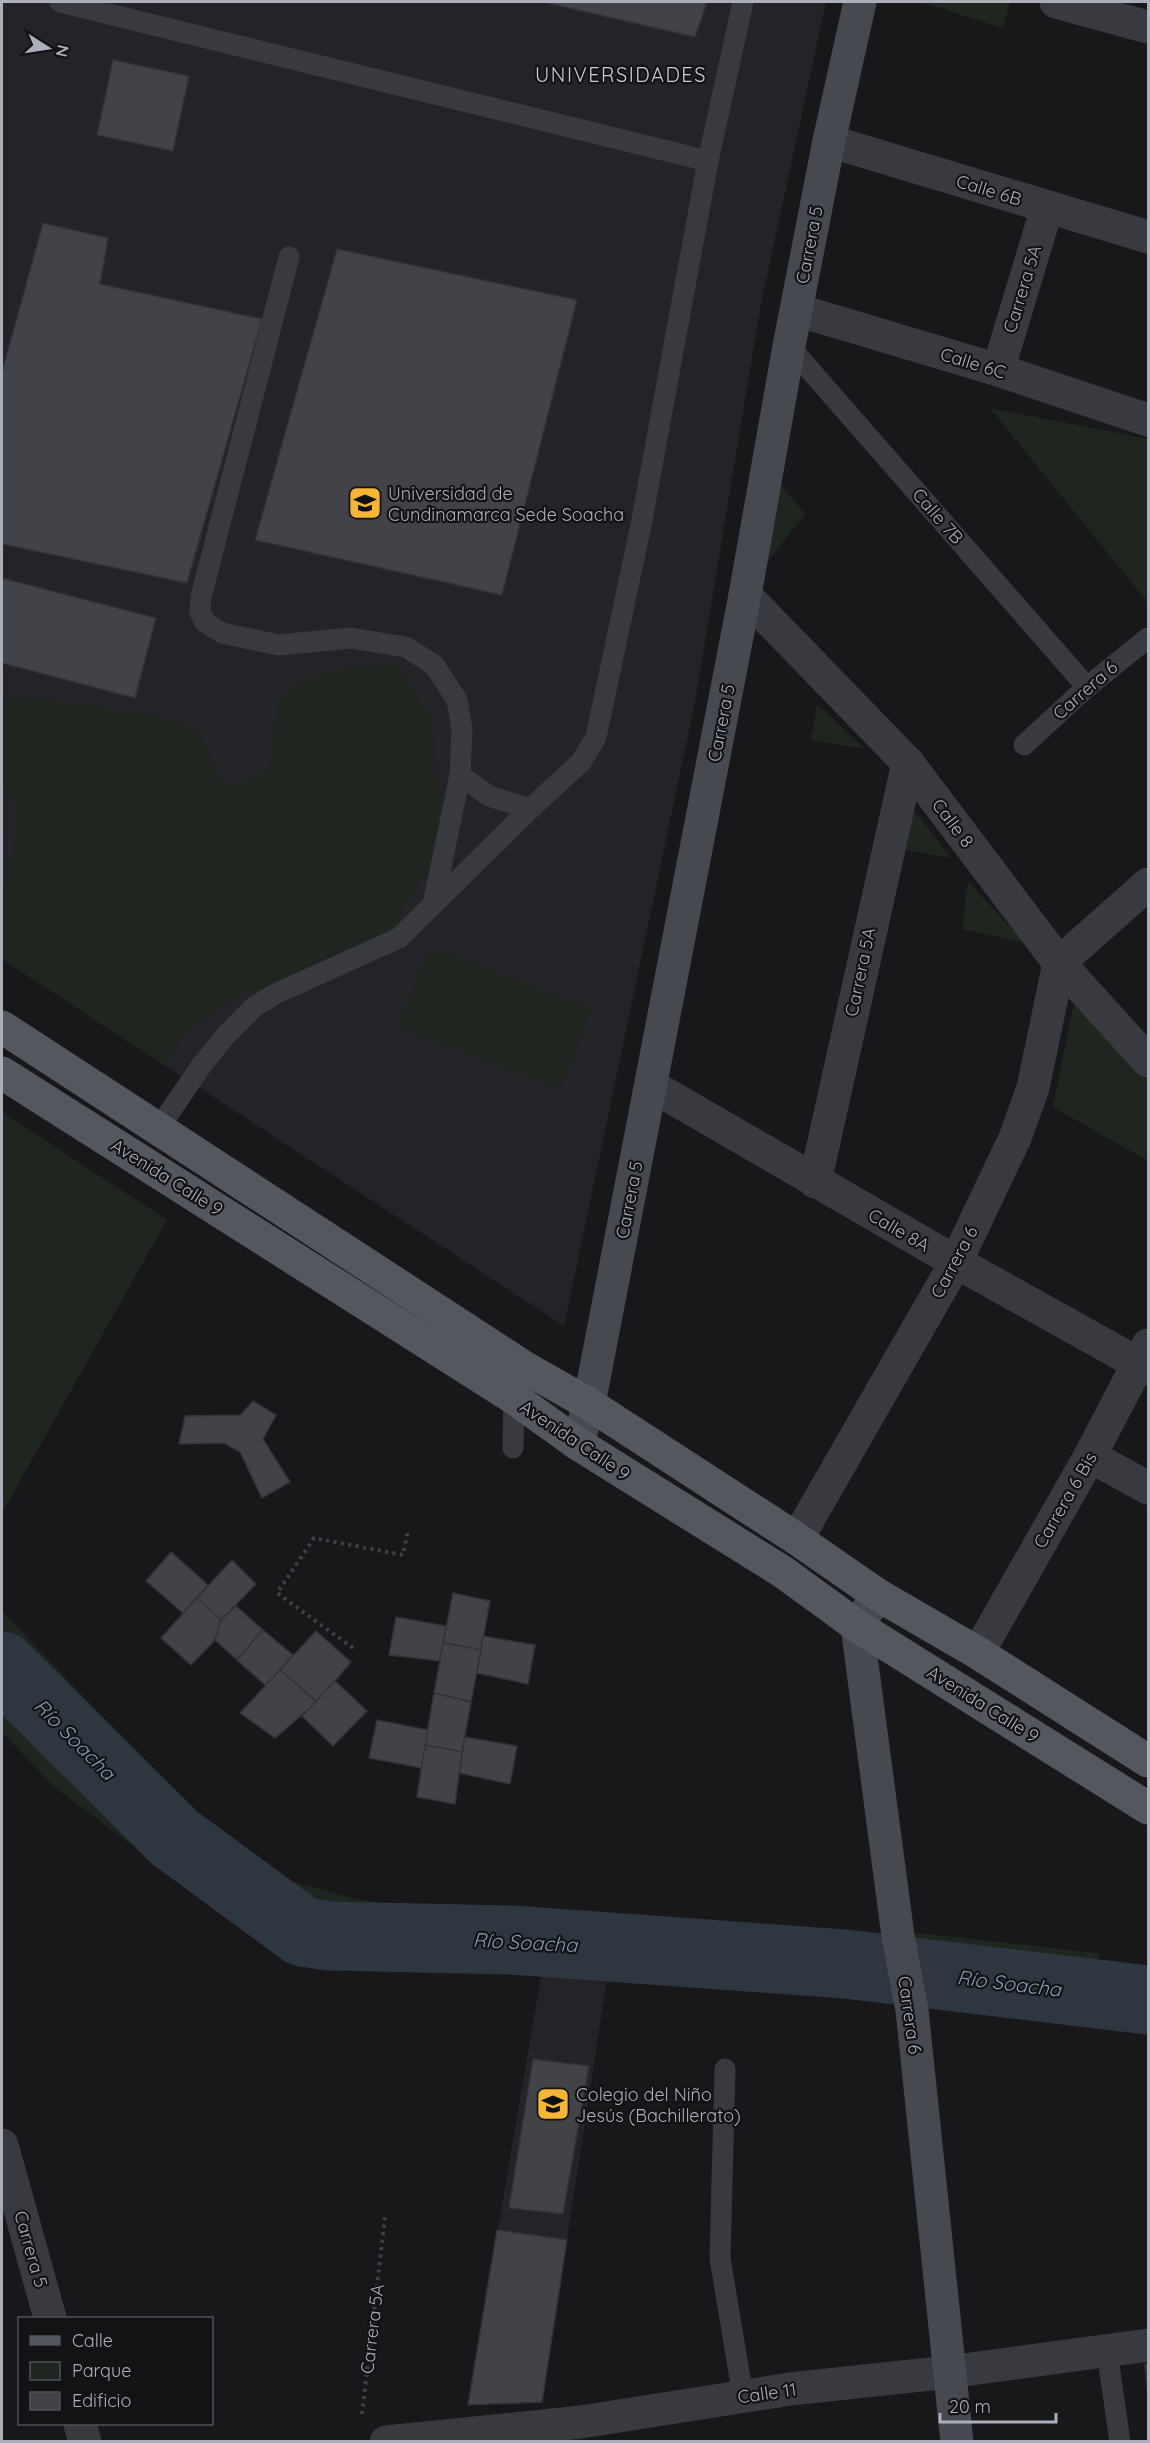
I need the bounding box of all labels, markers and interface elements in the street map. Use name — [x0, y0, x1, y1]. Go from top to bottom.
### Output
north arrow — [18, 18, 78, 78]
text: N — [52, 43, 74, 59]
district label: UNIVERSIDADES — [535, 62, 707, 87]
street label: Calle 6B — [953, 169, 1025, 211]
street label: Carrera 5 — [790, 204, 828, 286]
street label: Carrera 5A — [998, 242, 1046, 336]
street label: Calle 6C — [937, 342, 1009, 384]
place label: Universidad de Cundinamarca Sede Soacha — [388, 482, 624, 526]
street label: Calle 7B — [907, 483, 969, 549]
school or university icon: Universidad de Cundinamarca Sede Soacha — [347, 485, 383, 521]
street label: Carrera 6 — [1048, 655, 1122, 724]
street label: Carrera 5 — [702, 682, 740, 764]
street label: Calle 8 — [927, 794, 979, 852]
street label: Carrera 5A — [839, 925, 881, 1019]
street label: Avenida Calle 9 — [107, 1133, 227, 1221]
street label: Carrera 5 — [610, 1159, 648, 1241]
street label: Calle 8A — [864, 1203, 934, 1257]
street label: Carrera 6 — [925, 1222, 983, 1302]
street label: Avenida Calle 9 — [516, 1395, 634, 1485]
street label: Carrera 6 Bis — [1028, 1448, 1102, 1552]
street label: Avenida Calle 9 — [923, 1660, 1043, 1748]
water label: Río Soacha — [29, 1693, 122, 1786]
water label: Río Soacha — [472, 1927, 580, 1957]
water label: Río Soacha — [956, 1964, 1064, 2002]
street label: Carrera 6 — [893, 1975, 927, 2056]
place label: Colegio del Niño Jesús (Bachillerato) — [576, 2083, 741, 2127]
school or university icon: Colegio del Niño Jesús (Bachillerato) — [535, 2086, 571, 2122]
street label: Carrera 5 — [9, 2208, 53, 2290]
street label: Carrera 5A — [355, 2282, 389, 2375]
legend — [18, 2317, 213, 2425]
text: Calle — [72, 2329, 113, 2352]
text: Parque — [72, 2359, 131, 2382]
street label: Calle 11 — [736, 2377, 798, 2409]
scale bar — [940, 2386, 1056, 2424]
text: Edificio — [72, 2389, 131, 2412]
text: 20 m — [949, 2395, 991, 2418]

